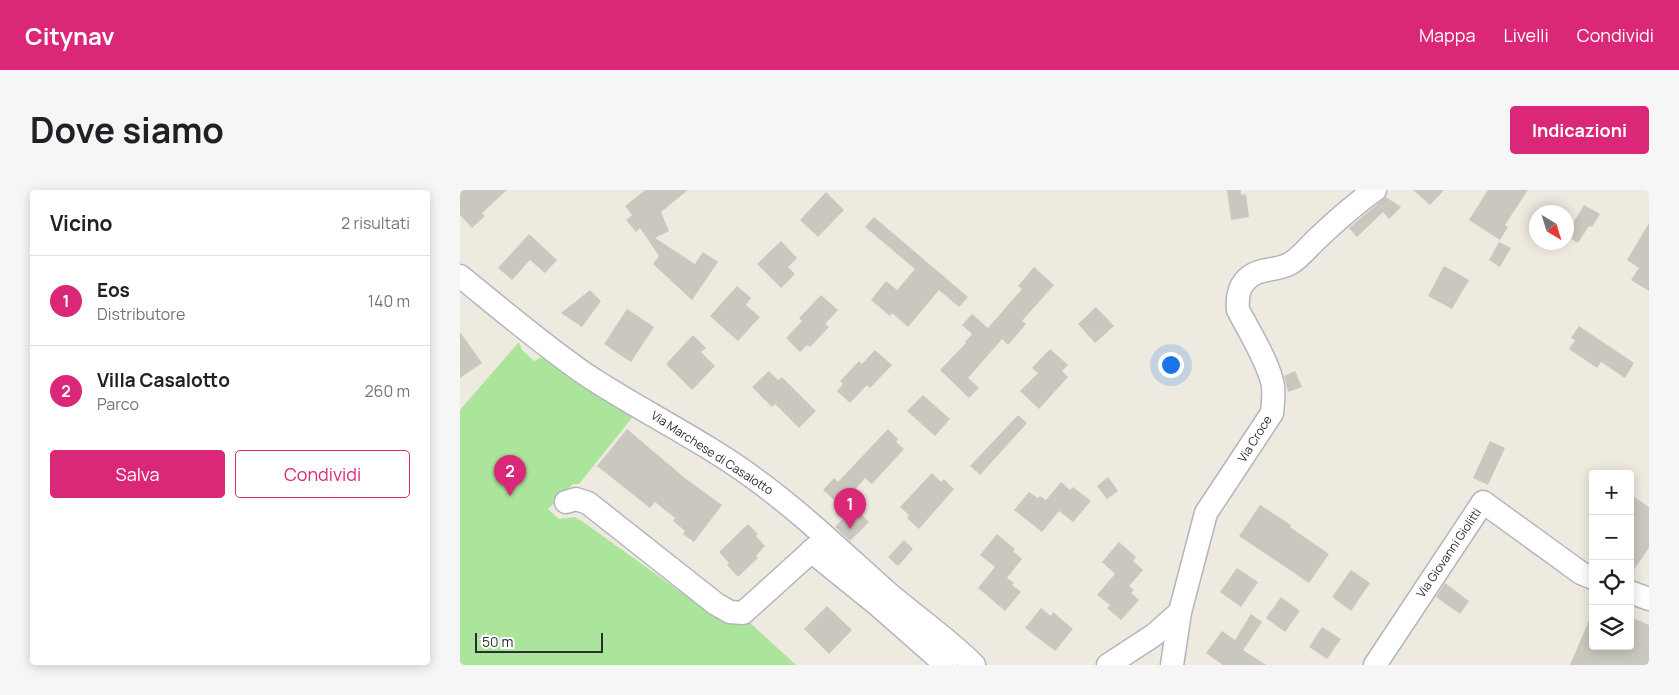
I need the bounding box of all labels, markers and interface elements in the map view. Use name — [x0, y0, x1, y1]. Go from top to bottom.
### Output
text: Citynav — [25, 19, 115, 52]
text: Mappa — [1419, 23, 1475, 47]
text: Livelli — [1503, 23, 1549, 47]
text: Condividi — [1577, 23, 1654, 47]
text: Dove siamo — [30, 106, 224, 154]
button: Indicazioni — [1510, 106, 1649, 154]
north arrow — [1529, 205, 1574, 250]
text: Vicino — [50, 209, 113, 237]
text: 2 risultati — [341, 212, 410, 234]
text: Eos — [97, 277, 130, 303]
text: 1 — [62, 290, 70, 312]
text: 140 m — [368, 290, 410, 312]
text: Distributore — [97, 303, 185, 325]
your location — [1158, 352, 1184, 378]
text: Villa Casalotto — [97, 367, 230, 393]
text: 2 — [61, 380, 71, 402]
text: 260 m — [364, 380, 410, 402]
text: Parco — [97, 393, 139, 415]
street label: Via Marchese di Casalotto — [648, 407, 777, 499]
street label: Via Croce — [1234, 412, 1276, 465]
button: Salva — [50, 450, 225, 498]
button: Condividi — [235, 450, 410, 498]
pin: 2 — [494, 455, 526, 496]
map controls — [1589, 470, 1634, 650]
button: + — [1589, 470, 1634, 515]
pin: 1 — [834, 488, 866, 529]
street label: Via Giovanni Giolitti — [1412, 505, 1485, 601]
button: − — [1589, 515, 1634, 560]
button: locate — [1589, 560, 1634, 605]
button: layers — [1589, 605, 1634, 650]
scale bar — [475, 630, 602, 653]
text: 50 m — [482, 632, 513, 651]

